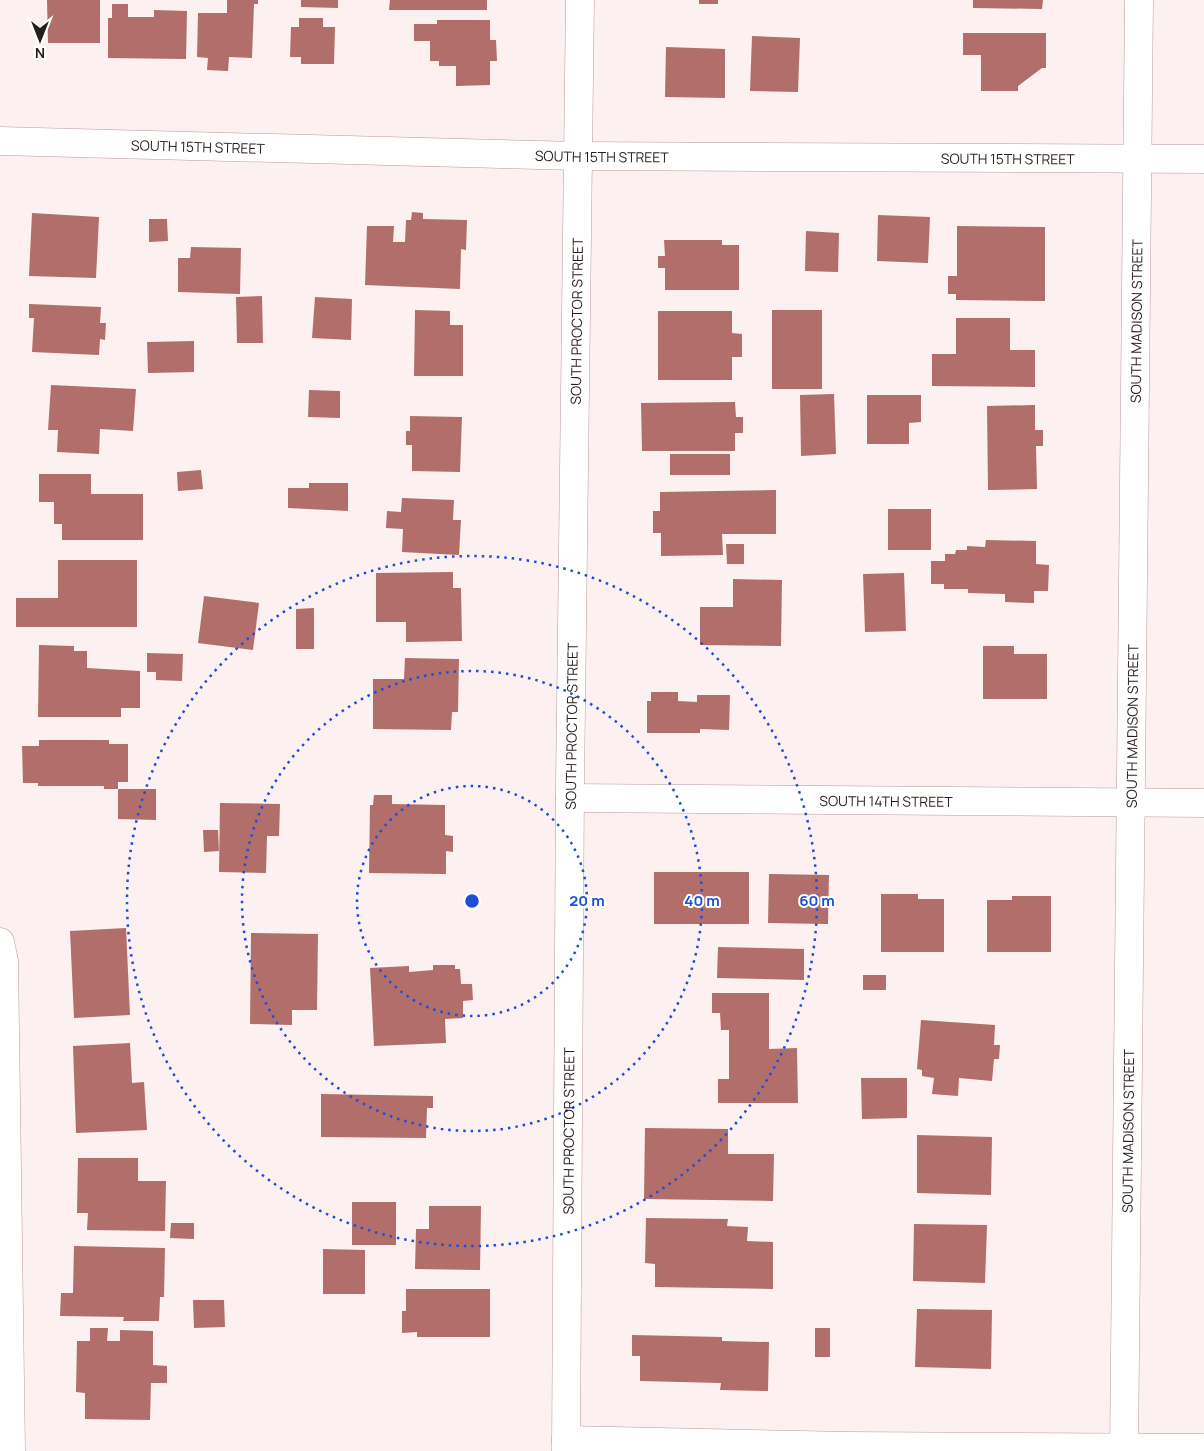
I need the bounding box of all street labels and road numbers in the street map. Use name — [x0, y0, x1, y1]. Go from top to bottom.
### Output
street label: SOUTH 15TH STREET — [131, 135, 266, 157]
street label: SOUTH 15TH STREET — [535, 145, 669, 166]
street label: SOUTH 15TH STREET — [941, 148, 1075, 168]
street label: SOUTH PROCTOR STREET — [565, 237, 586, 405]
street label: SOUTH MADISON STREET — [1125, 238, 1146, 403]
street label: SOUTH PROCTOR STREET — [560, 642, 581, 810]
street label: SOUTH MADISON STREET — [1121, 643, 1142, 808]
street label: SOUTH 14TH STREET — [819, 790, 953, 811]
street label: SOUTH PROCTOR STREET — [558, 1047, 578, 1215]
street label: SOUTH MADISON STREET — [1117, 1048, 1138, 1213]

